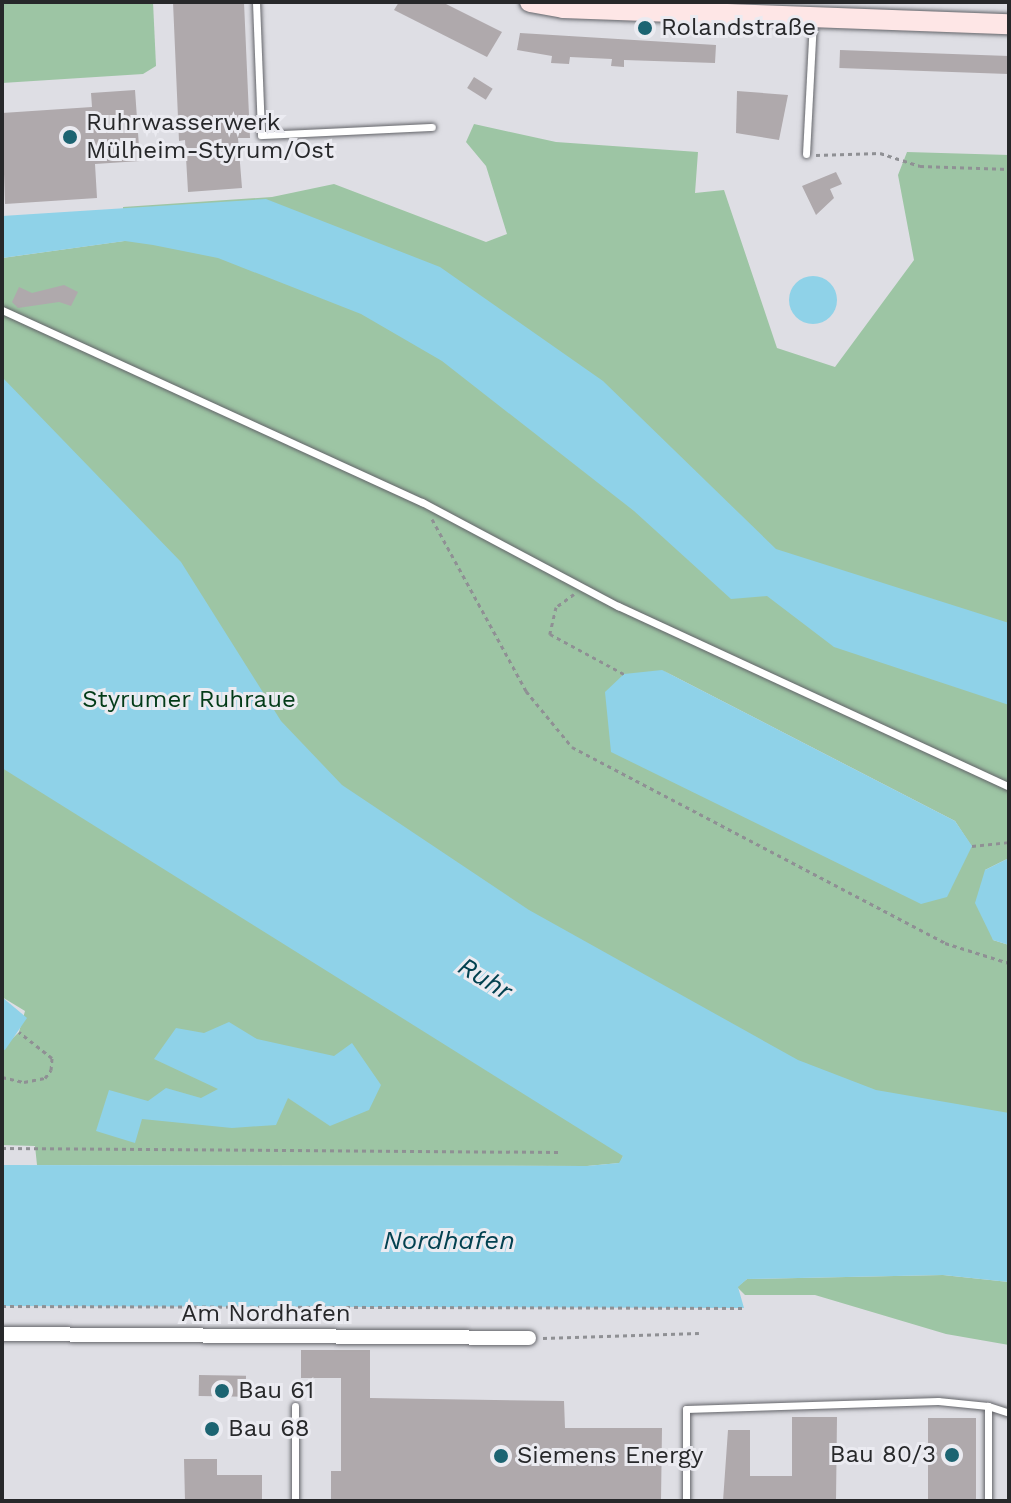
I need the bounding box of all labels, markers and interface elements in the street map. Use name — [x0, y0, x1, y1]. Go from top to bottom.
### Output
place label: Rolandstraße — [661, 14, 816, 42]
marker: Rolandstraße — [636, 19, 654, 37]
place label: Ruhrwasserwerk Mülheim-Styrum/Ost — [86, 109, 334, 165]
marker: Ruhrwasserwerk Mülheim-Styrum/Ost — [61, 128, 79, 146]
park label: Styrumer Ruhraue — [82, 686, 296, 714]
water label: Ruhr — [452, 951, 518, 1007]
water label: Nordhafen — [383, 1225, 515, 1257]
street label: Am Nordhafen — [181, 1300, 351, 1328]
place label: Bau 61 — [238, 1377, 314, 1405]
marker: Bau 61 — [213, 1382, 231, 1400]
place label: Bau 68 — [228, 1415, 310, 1443]
marker: Bau 68 — [203, 1420, 221, 1438]
place label: Bau 80/3 — [830, 1441, 936, 1469]
place label: Siemens Energy — [517, 1442, 703, 1470]
marker: Bau 80/3 — [943, 1446, 961, 1464]
marker: Siemens Energy — [492, 1447, 510, 1465]

